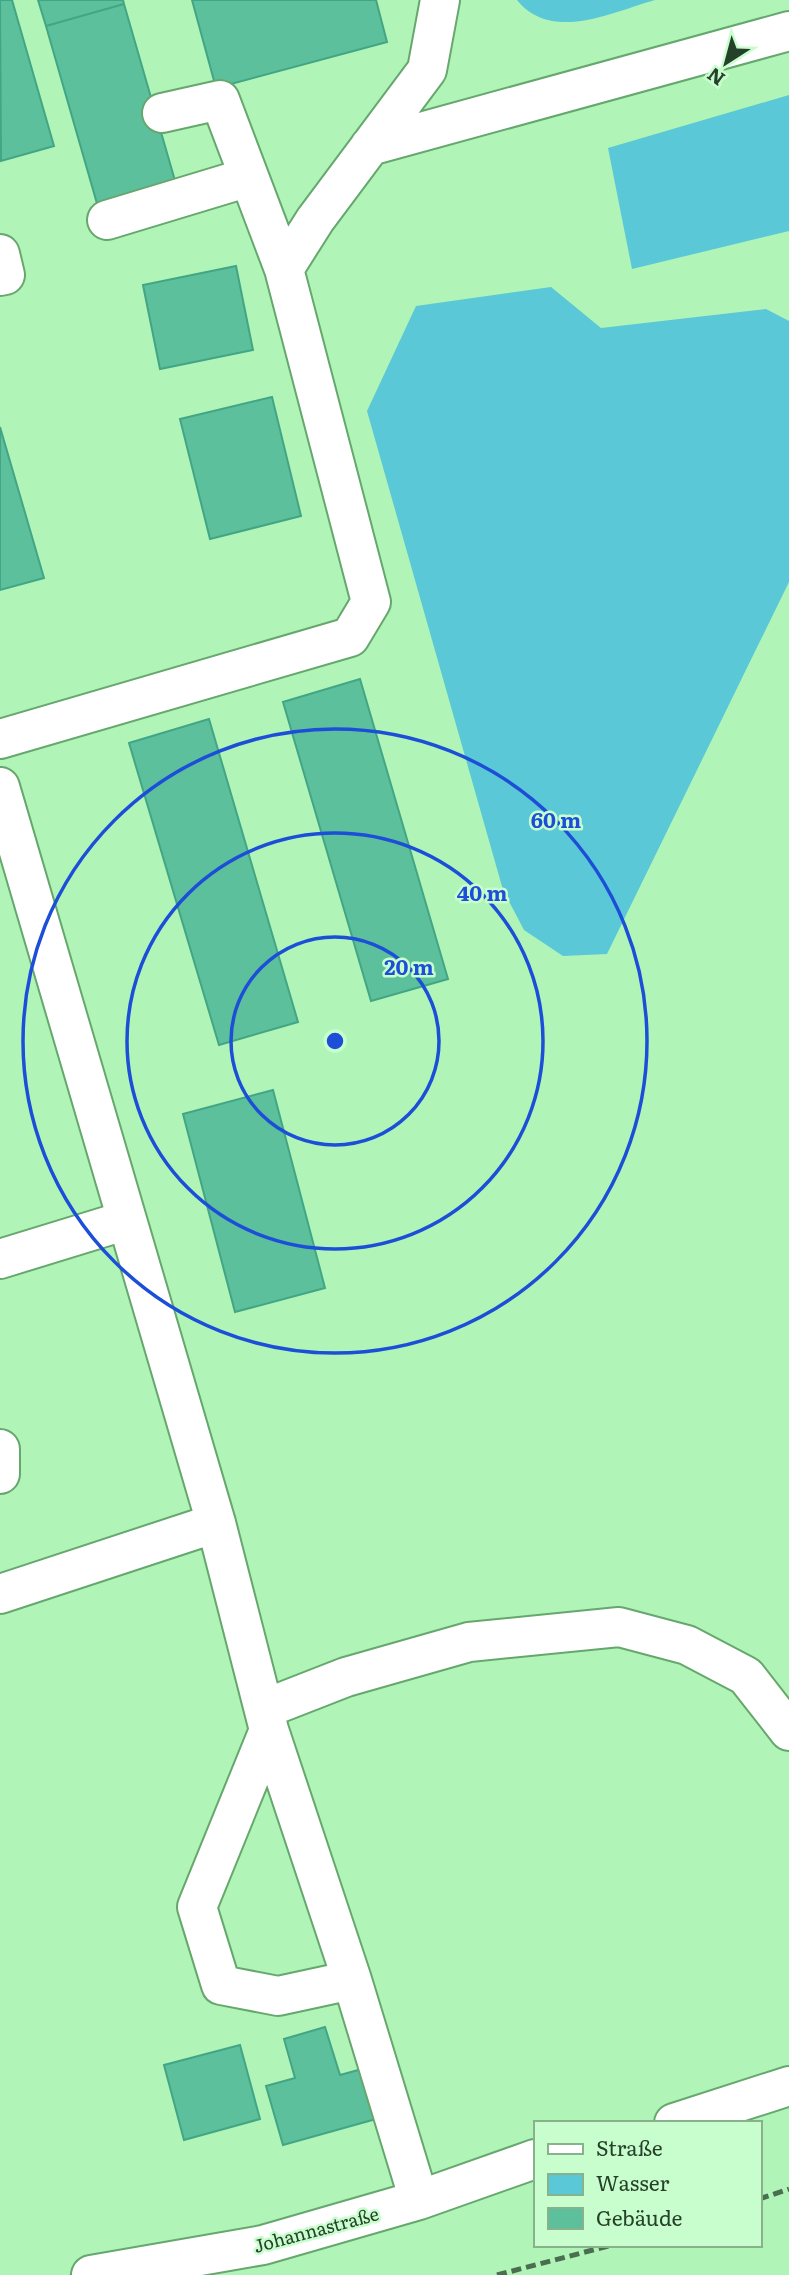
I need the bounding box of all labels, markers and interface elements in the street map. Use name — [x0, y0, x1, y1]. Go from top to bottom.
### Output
north arrow — [691, 28, 761, 98]
text: N — [701, 62, 730, 94]
text: 60 m — [531, 803, 581, 834]
text: 40 m — [457, 876, 507, 907]
text: 20 m — [384, 950, 434, 981]
centre of rings — [323, 1029, 347, 1053]
legend — [534, 2121, 761, 2247]
text: Straße — [596, 2131, 663, 2162]
text: Wasser — [596, 2166, 669, 2197]
street label: Johannastraße — [250, 2199, 382, 2259]
text: Gebäude — [596, 2201, 683, 2232]

